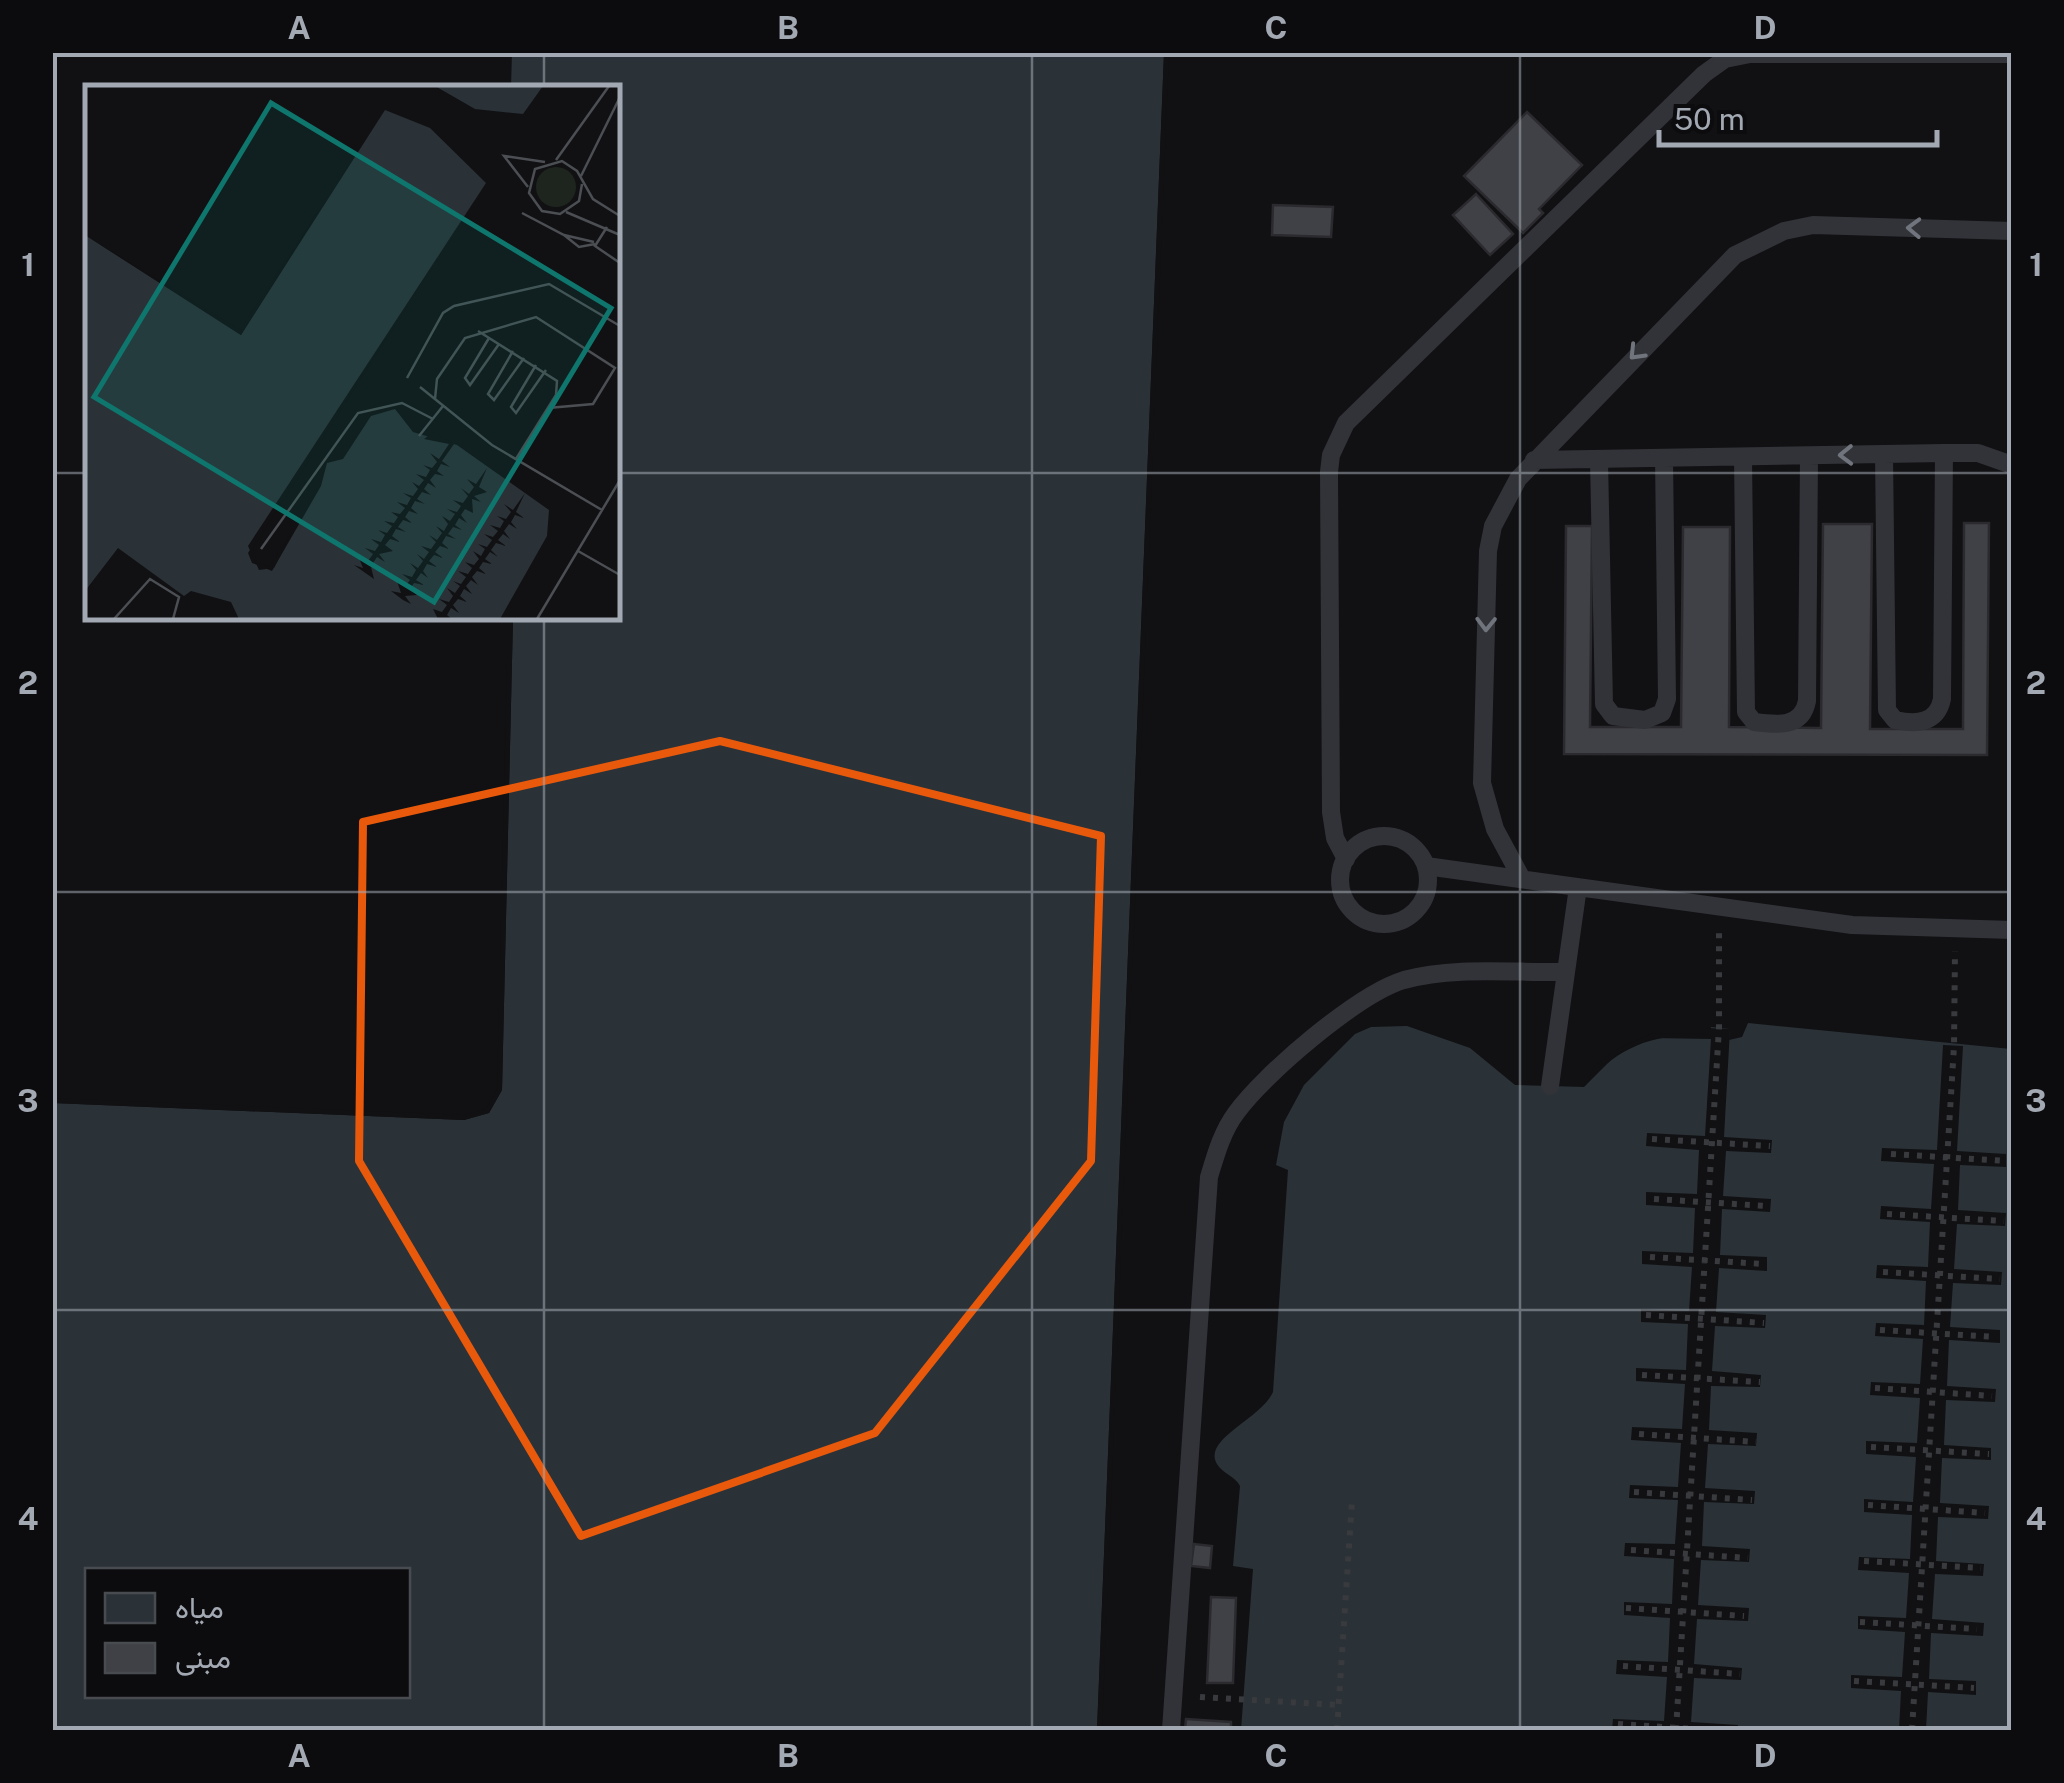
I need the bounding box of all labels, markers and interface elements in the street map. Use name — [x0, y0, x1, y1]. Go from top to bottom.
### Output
text: A — [287, 9, 311, 46]
text: B — [777, 9, 799, 46]
text: C — [1265, 9, 1287, 46]
text: D — [1753, 9, 1777, 46]
inset map — [85, 85, 620, 620]
scale bar — [1659, 85, 1936, 147]
text: 50 m — [1674, 101, 1745, 137]
one-way arrow — [1906, 218, 1922, 239]
text: 1 — [21, 246, 35, 283]
text: 1 — [2029, 246, 2043, 283]
one-way arrow — [1630, 342, 1648, 360]
one-way arrow — [1838, 444, 1854, 466]
one-way arrow — [1476, 617, 1497, 633]
text: 2 — [18, 664, 38, 701]
text: 2 — [2026, 664, 2046, 701]
text: 3 — [17, 1082, 39, 1119]
text: 3 — [2025, 1082, 2047, 1119]
text: 4 — [18, 1500, 39, 1537]
text: 4 — [2026, 1500, 2047, 1537]
legend — [85, 1568, 410, 1698]
text: مياه — [175, 1589, 224, 1625]
text: مبنى — [175, 1639, 231, 1676]
text: A — [287, 1737, 311, 1774]
text: B — [777, 1737, 799, 1774]
text: C — [1265, 1737, 1287, 1774]
text: D — [1753, 1737, 1777, 1774]

